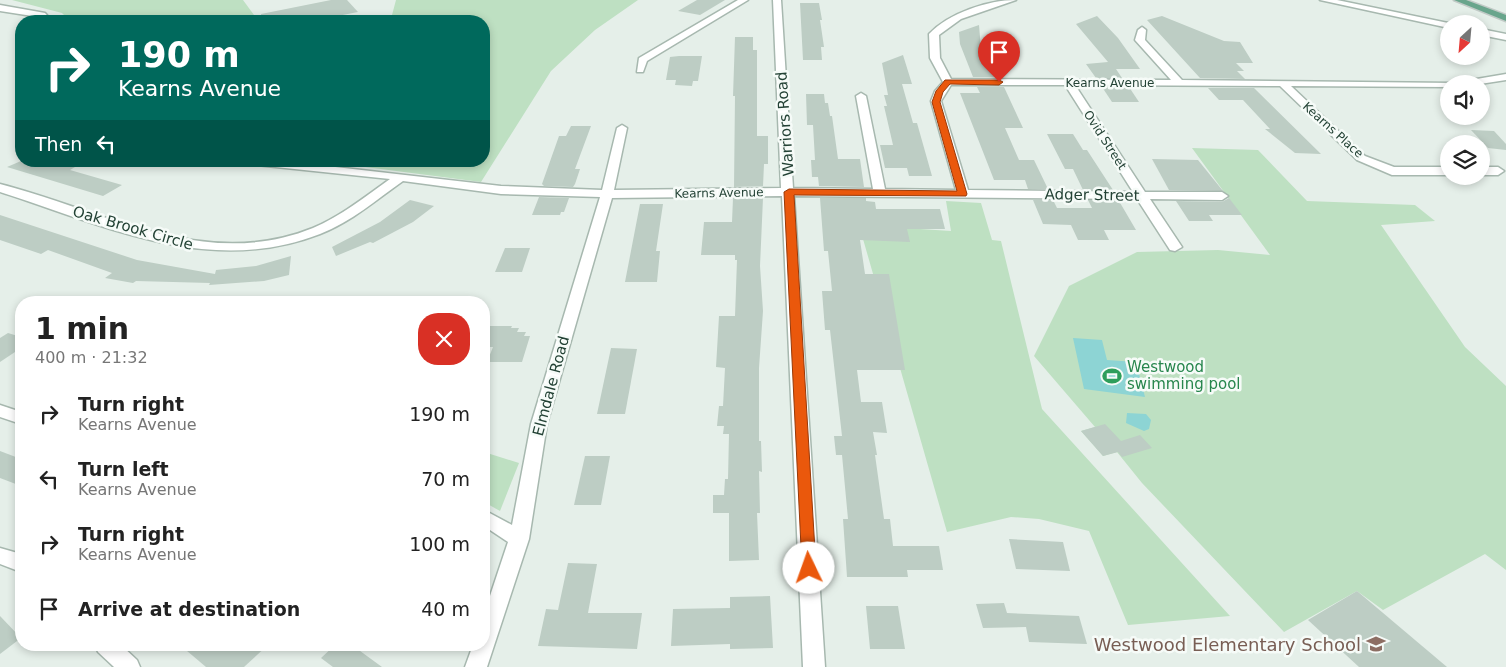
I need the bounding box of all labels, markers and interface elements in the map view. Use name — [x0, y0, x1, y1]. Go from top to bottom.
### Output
north arrow — [1440, 15, 1490, 65]
map controls — [1440, 15, 1490, 185]
pin — [978, 31, 1020, 82]
icon: right — [35, 35, 100, 100]
text: 190 m — [118, 35, 240, 75]
icon: arrive — [985, 38, 1013, 66]
street label: Warriors Road — [772, 71, 798, 177]
button: sound — [1440, 75, 1490, 125]
text: Kearns Avenue — [118, 76, 281, 101]
street label: Kearns Avenue — [1066, 76, 1155, 90]
street label: Kearns Place — [1300, 99, 1366, 161]
street label: Ovid Street — [1081, 108, 1129, 172]
icon: left — [92, 130, 120, 158]
text: Then — [35, 133, 82, 155]
button: layers — [1440, 135, 1490, 185]
street label: Kearns Avenue — [674, 185, 764, 201]
street label: Adger Street — [1044, 185, 1140, 205]
street label: Oak Brook Circle — [71, 202, 195, 254]
text: 1 min — [35, 311, 129, 346]
button: close — [418, 313, 470, 365]
street label: Elmdale Road — [529, 334, 573, 438]
text: 400 m · 21:32 — [35, 348, 148, 367]
place label: Westwood swimming pool — [1127, 358, 1240, 393]
sports icon: Westwood swimming pool — [1101, 365, 1123, 387]
text: Turn right — [78, 393, 184, 415]
icon: right — [35, 400, 63, 428]
text: 190 m — [409, 403, 470, 425]
text: Kearns Avenue — [78, 415, 197, 434]
text: Turn left — [78, 458, 169, 480]
icon: left — [35, 465, 63, 493]
text: 70 m — [421, 468, 470, 490]
text: Kearns Avenue — [78, 480, 197, 499]
text: Turn right — [78, 523, 184, 545]
icon: right — [35, 530, 63, 558]
text: 100 m — [409, 533, 470, 555]
position arrow — [782, 541, 834, 593]
text: Kearns Avenue — [78, 545, 197, 564]
icon: arrive — [35, 595, 63, 623]
text: Arrive at destination — [78, 598, 300, 620]
text: 40 m — [421, 598, 470, 620]
school or university icon: Westwood Elementary School — [1365, 633, 1387, 655]
place label: Westwood Elementary School — [1094, 634, 1361, 655]

